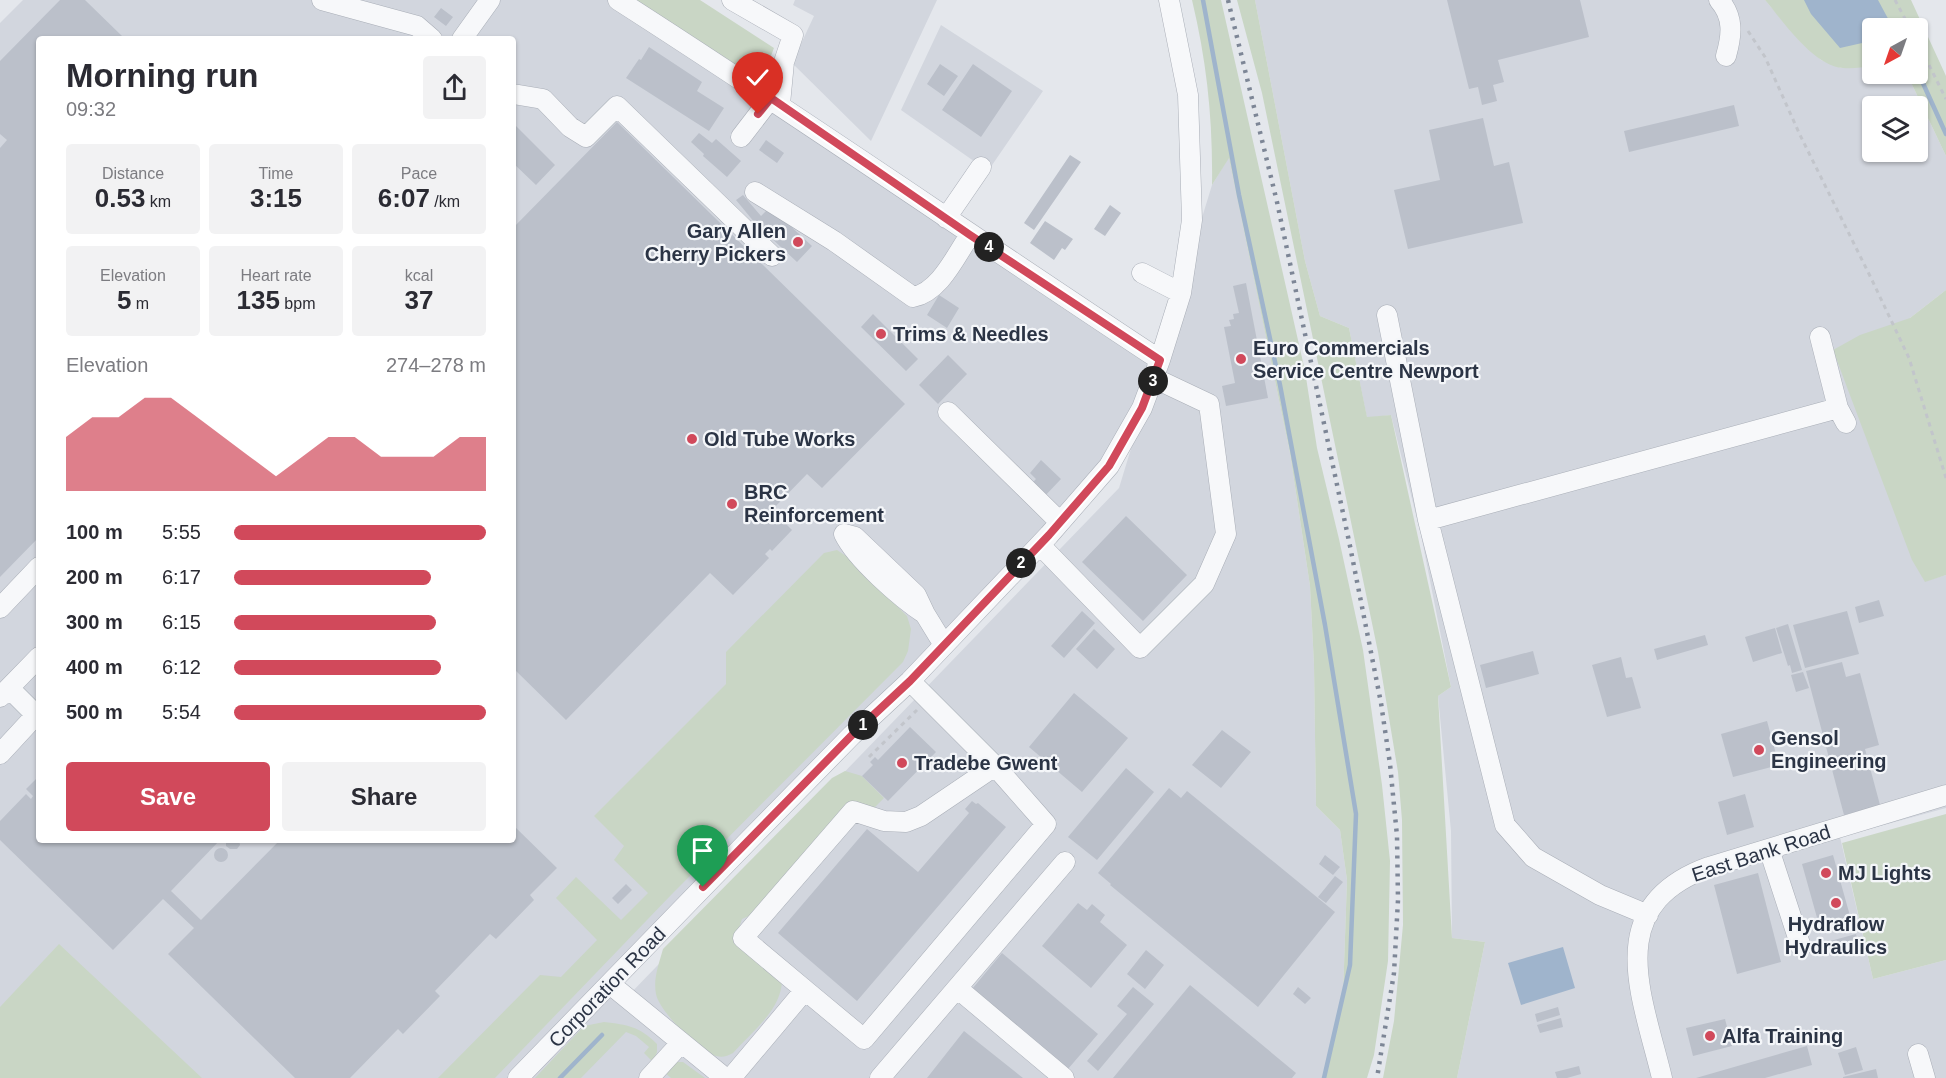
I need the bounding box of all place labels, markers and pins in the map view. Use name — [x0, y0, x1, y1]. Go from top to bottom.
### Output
pin — [732, 52, 783, 114]
place label: Gary Allen Cherry Pickers — [645, 220, 786, 265]
pin: 4 — [974, 232, 1004, 262]
marker: Gary Allen Cherry Pickers — [791, 235, 805, 249]
place label: Trims & Needles — [893, 323, 1049, 345]
marker: Trims & Needles — [874, 327, 888, 341]
place label: Euro Commercials Service Centre Newport — [1253, 337, 1479, 382]
marker: Euro Commercials Service Centre Newport — [1234, 352, 1248, 366]
pin: 3 — [1138, 366, 1168, 396]
place label: Old Tube Works — [704, 428, 856, 450]
marker: Old Tube Works — [685, 432, 699, 446]
place label: BRC Reinforcement — [744, 481, 884, 526]
marker: BRC Reinforcement — [725, 497, 739, 511]
pin: 2 — [1006, 548, 1036, 578]
pin: 1 — [848, 710, 878, 740]
place label: Gensol Engineering — [1771, 727, 1887, 772]
marker: Gensol Engineering — [1752, 743, 1766, 757]
place label: Tradebe Gwent — [914, 752, 1058, 774]
marker: Tradebe Gwent — [895, 756, 909, 770]
pin — [677, 825, 728, 887]
place label: MJ Lights — [1838, 862, 1931, 884]
marker: MJ Lights — [1819, 866, 1833, 880]
marker: Hydraflow Hydraulics — [1829, 896, 1843, 910]
place label: Hydraflow Hydraulics — [1785, 913, 1887, 958]
place label: Alfa Training — [1722, 1025, 1843, 1047]
marker: Alfa Training — [1703, 1029, 1717, 1043]

